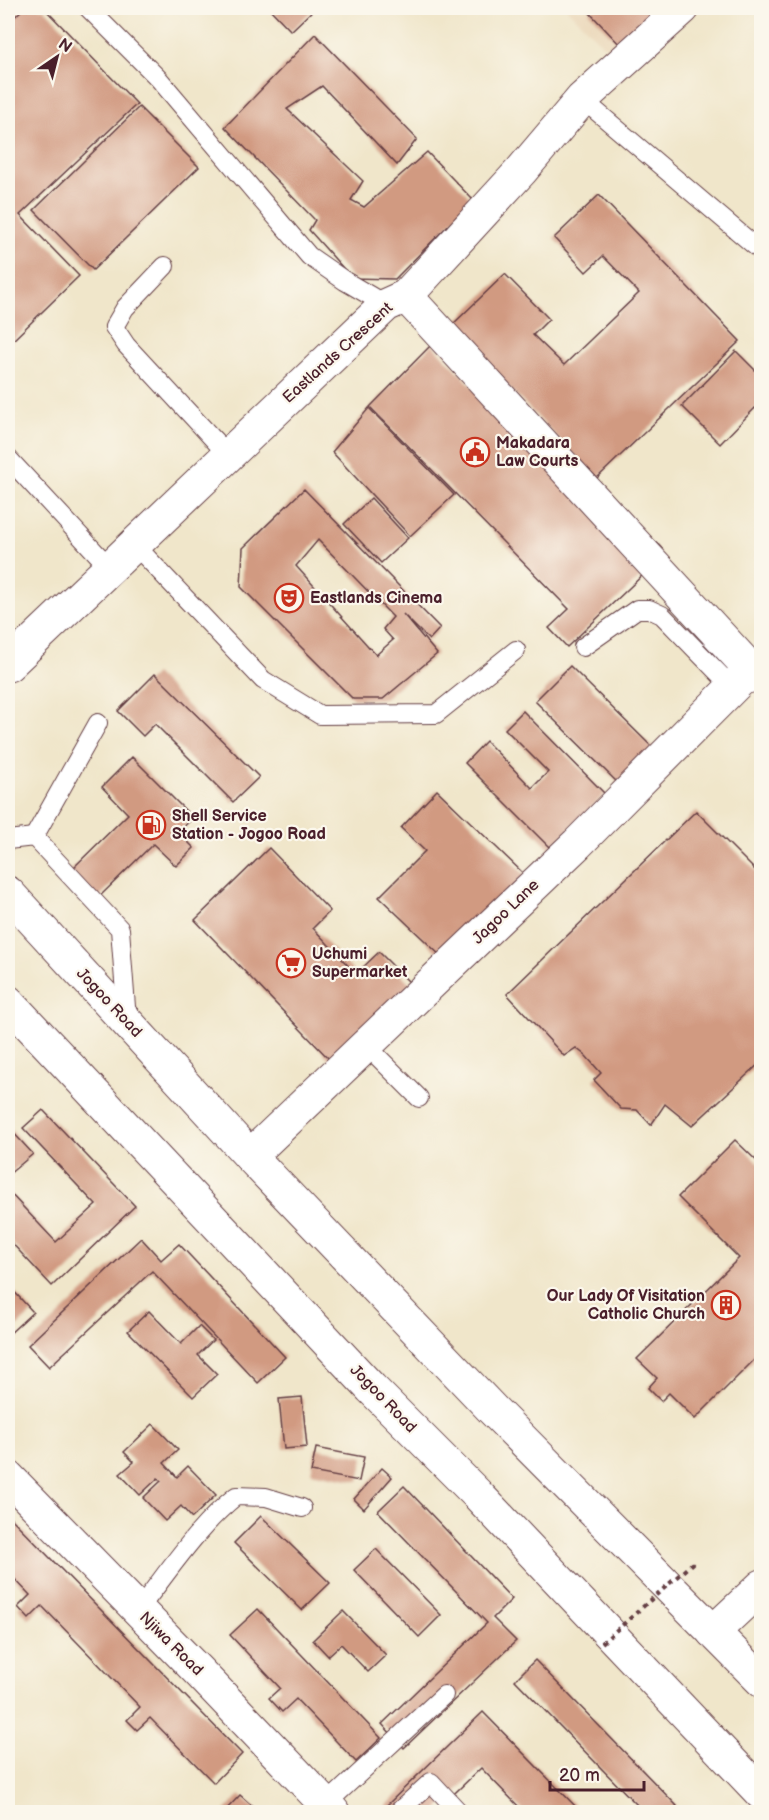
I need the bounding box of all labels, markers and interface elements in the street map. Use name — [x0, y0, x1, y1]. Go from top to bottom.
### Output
north arrow — [27, 27, 87, 87]
text: N — [54, 35, 75, 57]
street label: Eastlands Crescent — [279, 299, 397, 407]
place label: Makadara Law Courts — [496, 434, 578, 471]
public building icon: Makadara Law Courts — [459, 436, 491, 468]
theatre icon: Eastlands Cinema — [273, 582, 305, 614]
place label: Eastlands Cinema — [310, 589, 442, 608]
place label: Shell Service Station - Jogoo Road — [172, 807, 326, 844]
fuel station icon: Shell Service Station - Jogoo Road — [135, 809, 167, 841]
street label: Jagoo Lane — [469, 875, 544, 948]
place label: Uchumi Supermarket — [312, 945, 408, 982]
supermarket icon: Uchumi Supermarket — [275, 947, 307, 979]
street label: Jogoo Road — [72, 964, 146, 1042]
place label: Our Lady Of Visitation Catholic Church — [547, 1287, 705, 1324]
building icon: Our Lady Of Visitation Catholic Church — [710, 1289, 742, 1321]
street label: Jogoo Road — [346, 1361, 420, 1437]
street label: Njiwa Road — [135, 1608, 207, 1680]
scale bar — [550, 1754, 644, 1792]
text: 20 m — [559, 1765, 600, 1786]

